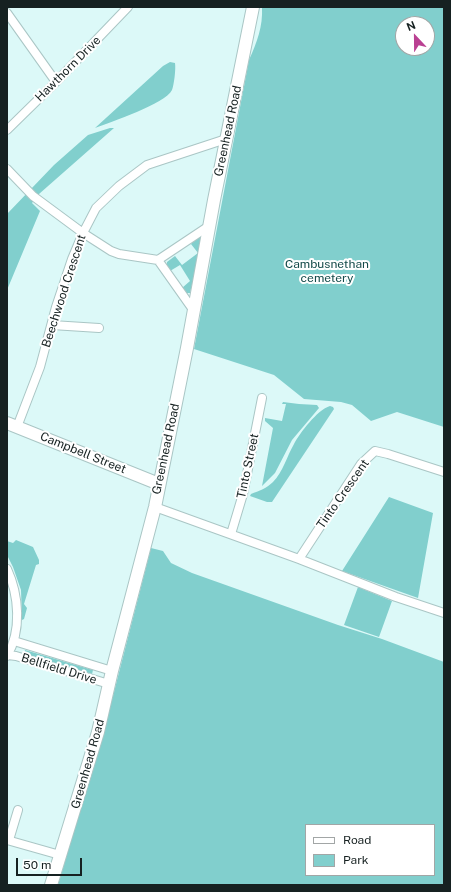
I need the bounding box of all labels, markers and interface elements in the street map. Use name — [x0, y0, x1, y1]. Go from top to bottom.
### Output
north arrow — [395, 16, 435, 56]
text: N — [405, 19, 417, 33]
street label: Hawthorn Drive — [32, 33, 104, 105]
street label: Greenhead Road — [211, 84, 245, 178]
street label: Beechwood Crescent — [39, 233, 89, 349]
park label: Cambusnethan cemetery — [285, 257, 369, 285]
street label: Greenhead Road — [149, 402, 183, 496]
street label: Campbell Street — [38, 429, 128, 477]
street label: Tinto Street — [234, 432, 262, 500]
street label: Tinto Crescent — [314, 457, 372, 531]
street label: Bellfield Drive — [20, 651, 98, 687]
street label: Greenhead Road — [68, 717, 108, 811]
legend — [305, 824, 435, 876]
text: Road — [343, 833, 371, 847]
scale bar — [18, 850, 84, 876]
text: Park — [343, 853, 369, 867]
text: 50 m — [23, 858, 51, 872]

